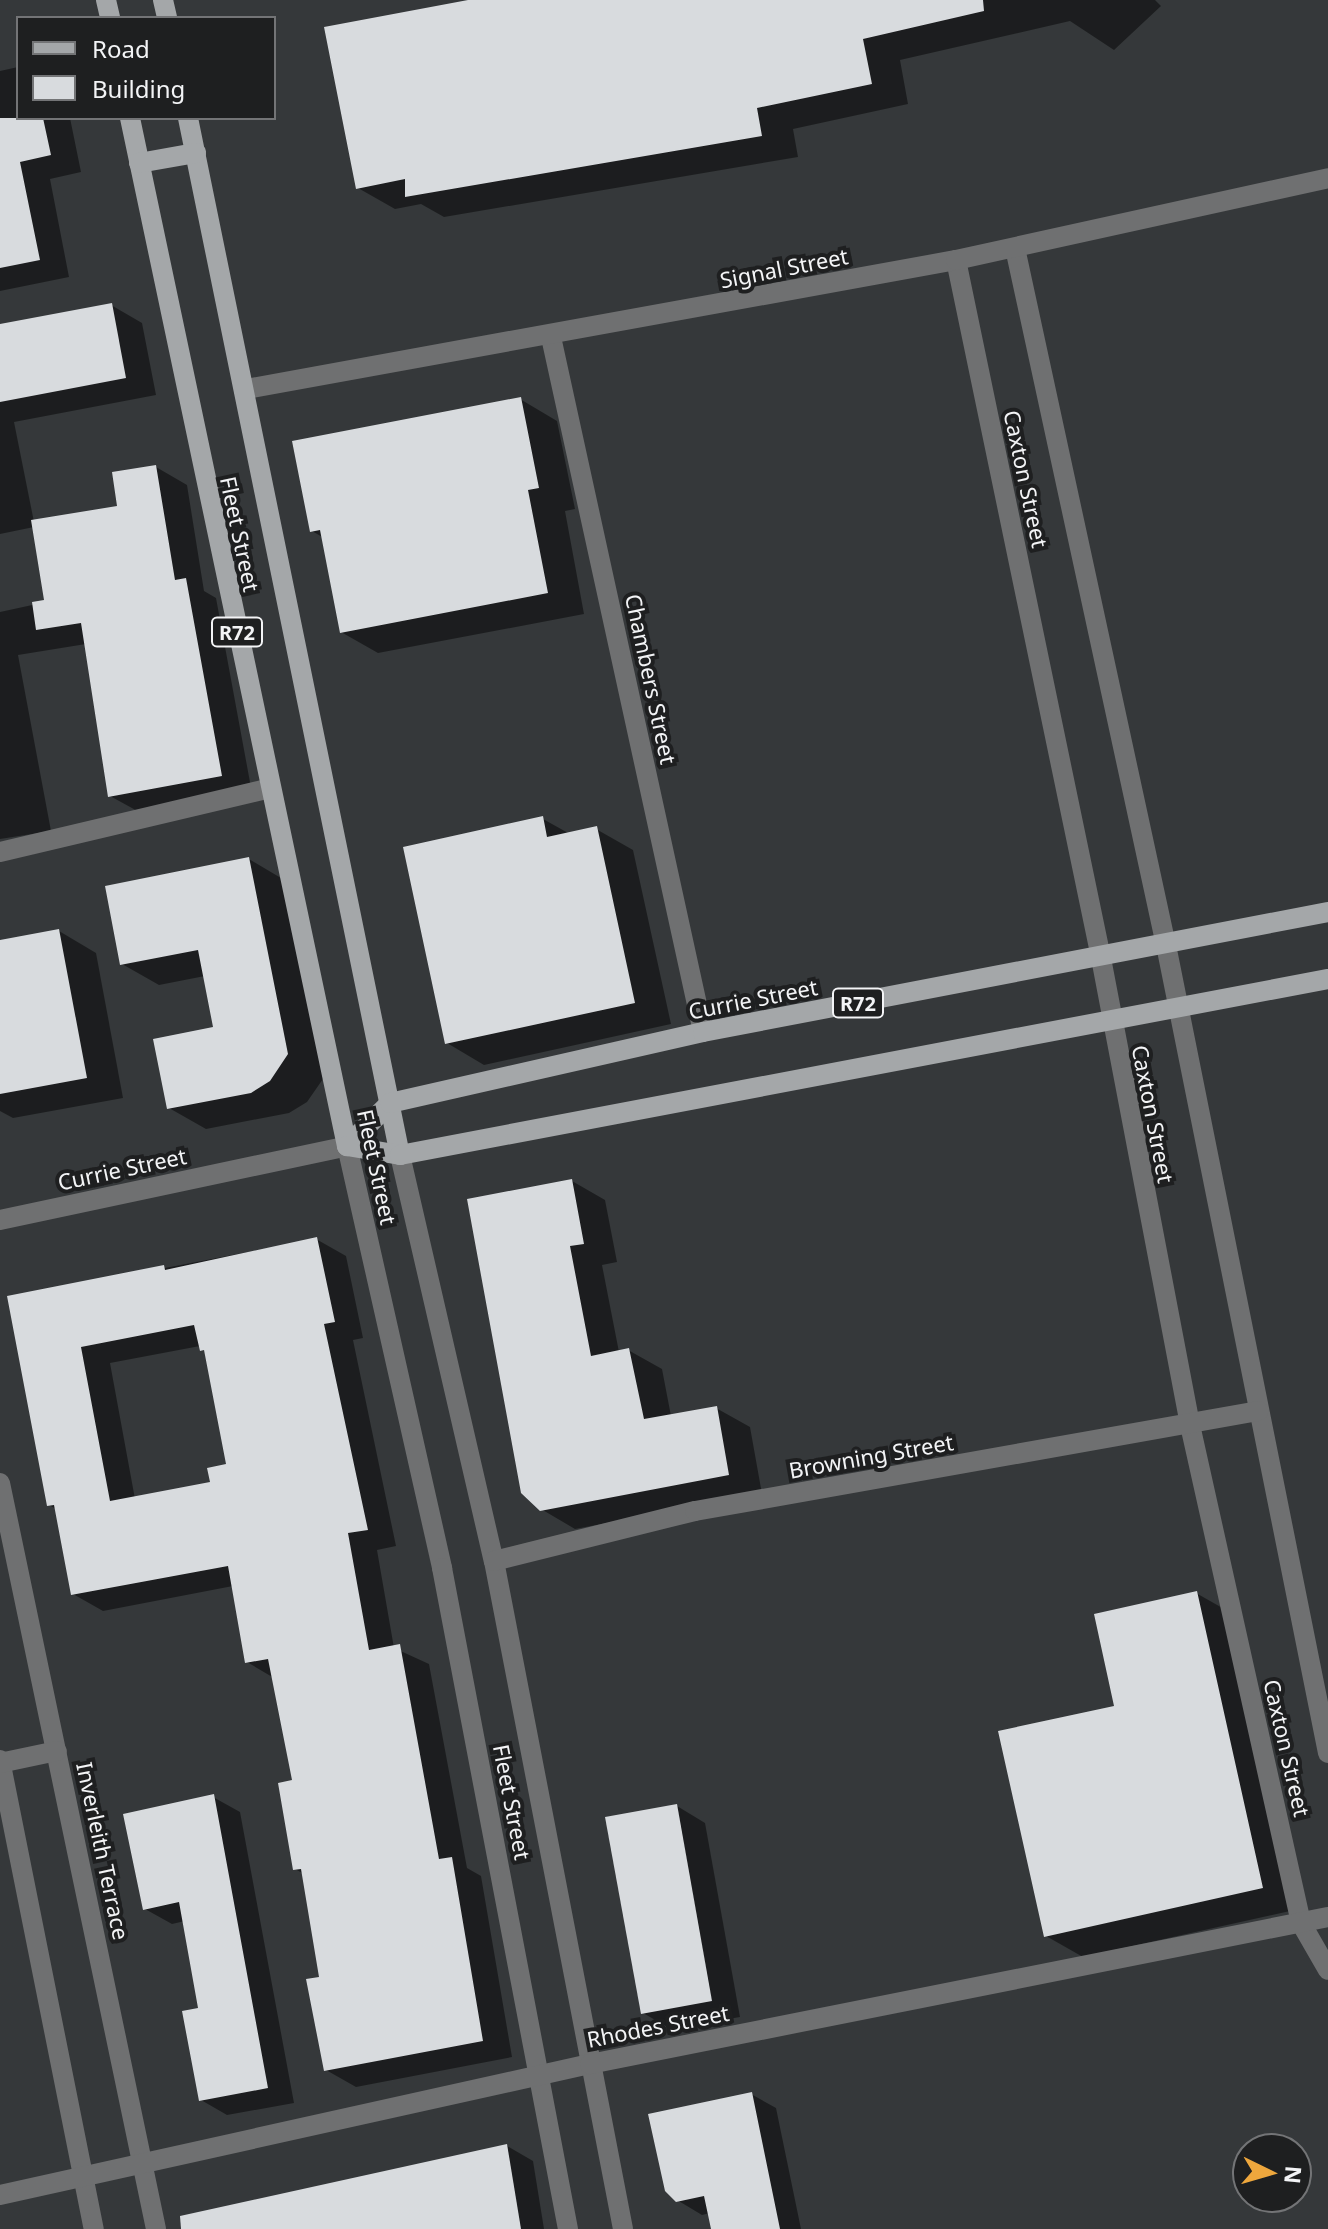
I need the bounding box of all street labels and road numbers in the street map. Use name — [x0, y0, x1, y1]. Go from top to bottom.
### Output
street label: Signal Street — [718, 243, 850, 293]
street label: Caxton Street — [999, 408, 1053, 550]
street label: Fleet Street — [215, 474, 265, 594]
street label: Chambers Street — [620, 592, 682, 766]
road number: R72 — [211, 616, 263, 648]
street label: Currie Street — [686, 974, 820, 1024]
road number: R72 — [832, 987, 884, 1019]
street label: Caxton Street — [1127, 1043, 1179, 1185]
street label: Fleet Street — [352, 1107, 402, 1227]
street label: Currie Street — [55, 1142, 189, 1196]
street label: Browning Street — [787, 1429, 955, 1483]
street label: Caxton Street — [1258, 1677, 1316, 1819]
street label: Fleet Street — [488, 1742, 536, 1862]
street label: Inverleith Terrace — [71, 1760, 135, 1942]
street label: Rhodes Street — [585, 1999, 731, 2053]

